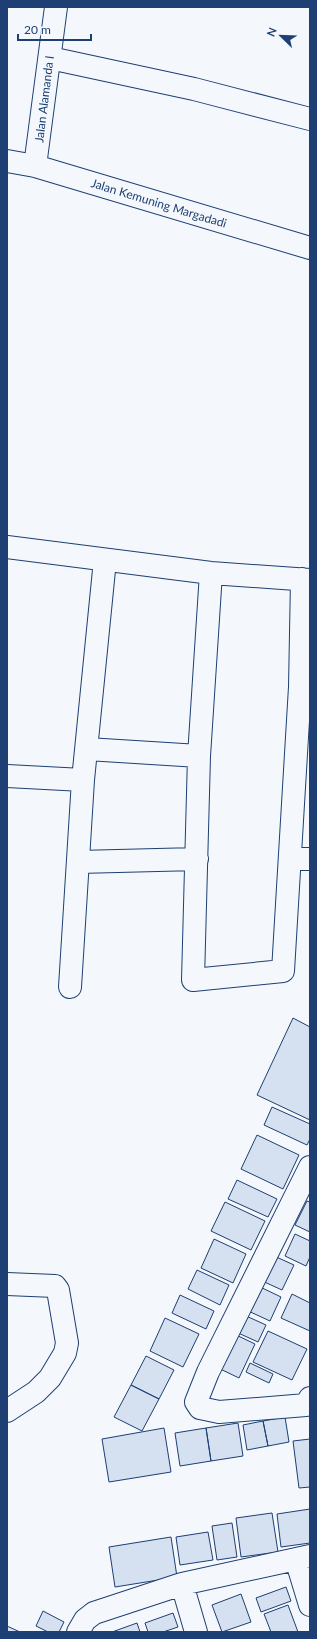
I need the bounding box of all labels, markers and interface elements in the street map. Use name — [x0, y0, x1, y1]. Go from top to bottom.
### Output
scale bar — [18, 16, 91, 42]
north arrow — [261, 16, 301, 56]
text: 20 m — [24, 22, 51, 37]
text: N — [264, 25, 279, 38]
street label: Jalan Alamanda I — [31, 55, 57, 143]
street label: Jalan Kemuning Margadadi — [89, 175, 229, 231]

